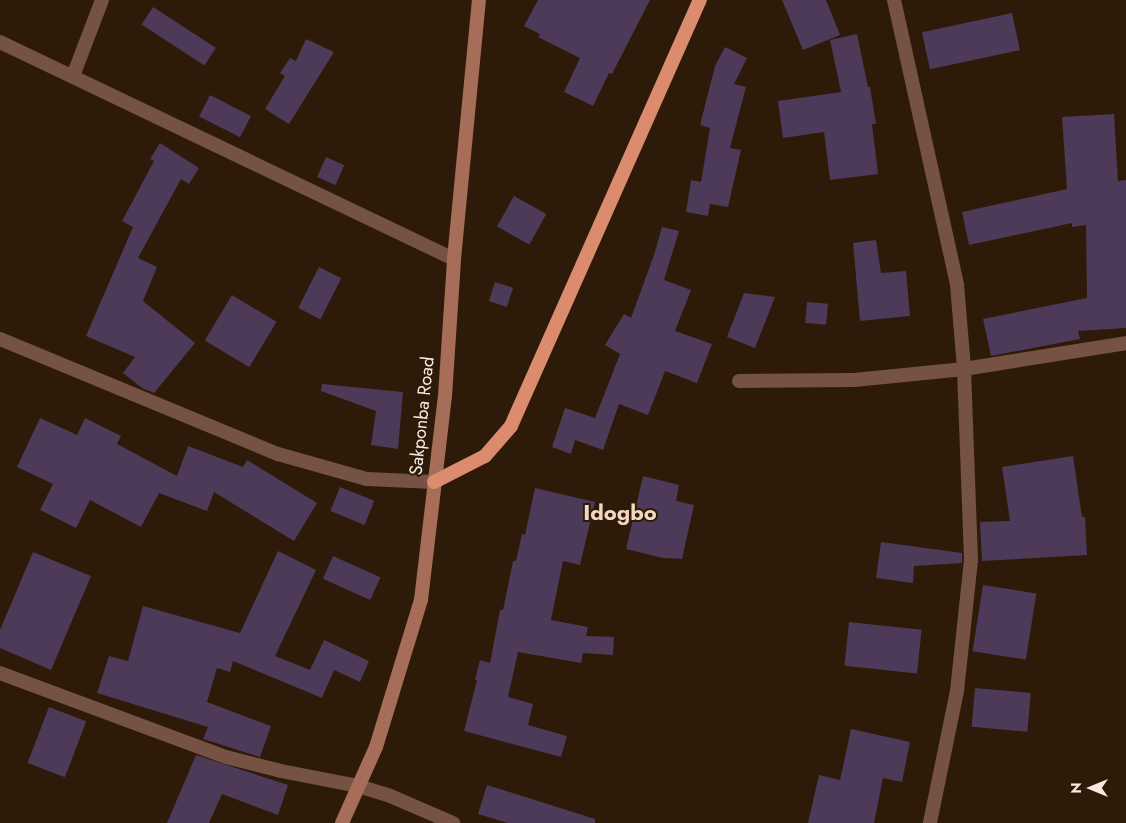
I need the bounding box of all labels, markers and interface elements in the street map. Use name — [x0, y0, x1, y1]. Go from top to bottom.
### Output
street label: Sakponba Road — [405, 356, 439, 476]
district label: Idogbo — [583, 500, 657, 526]
north arrow — [1066, 763, 1116, 813]
text: N — [1066, 782, 1086, 794]

